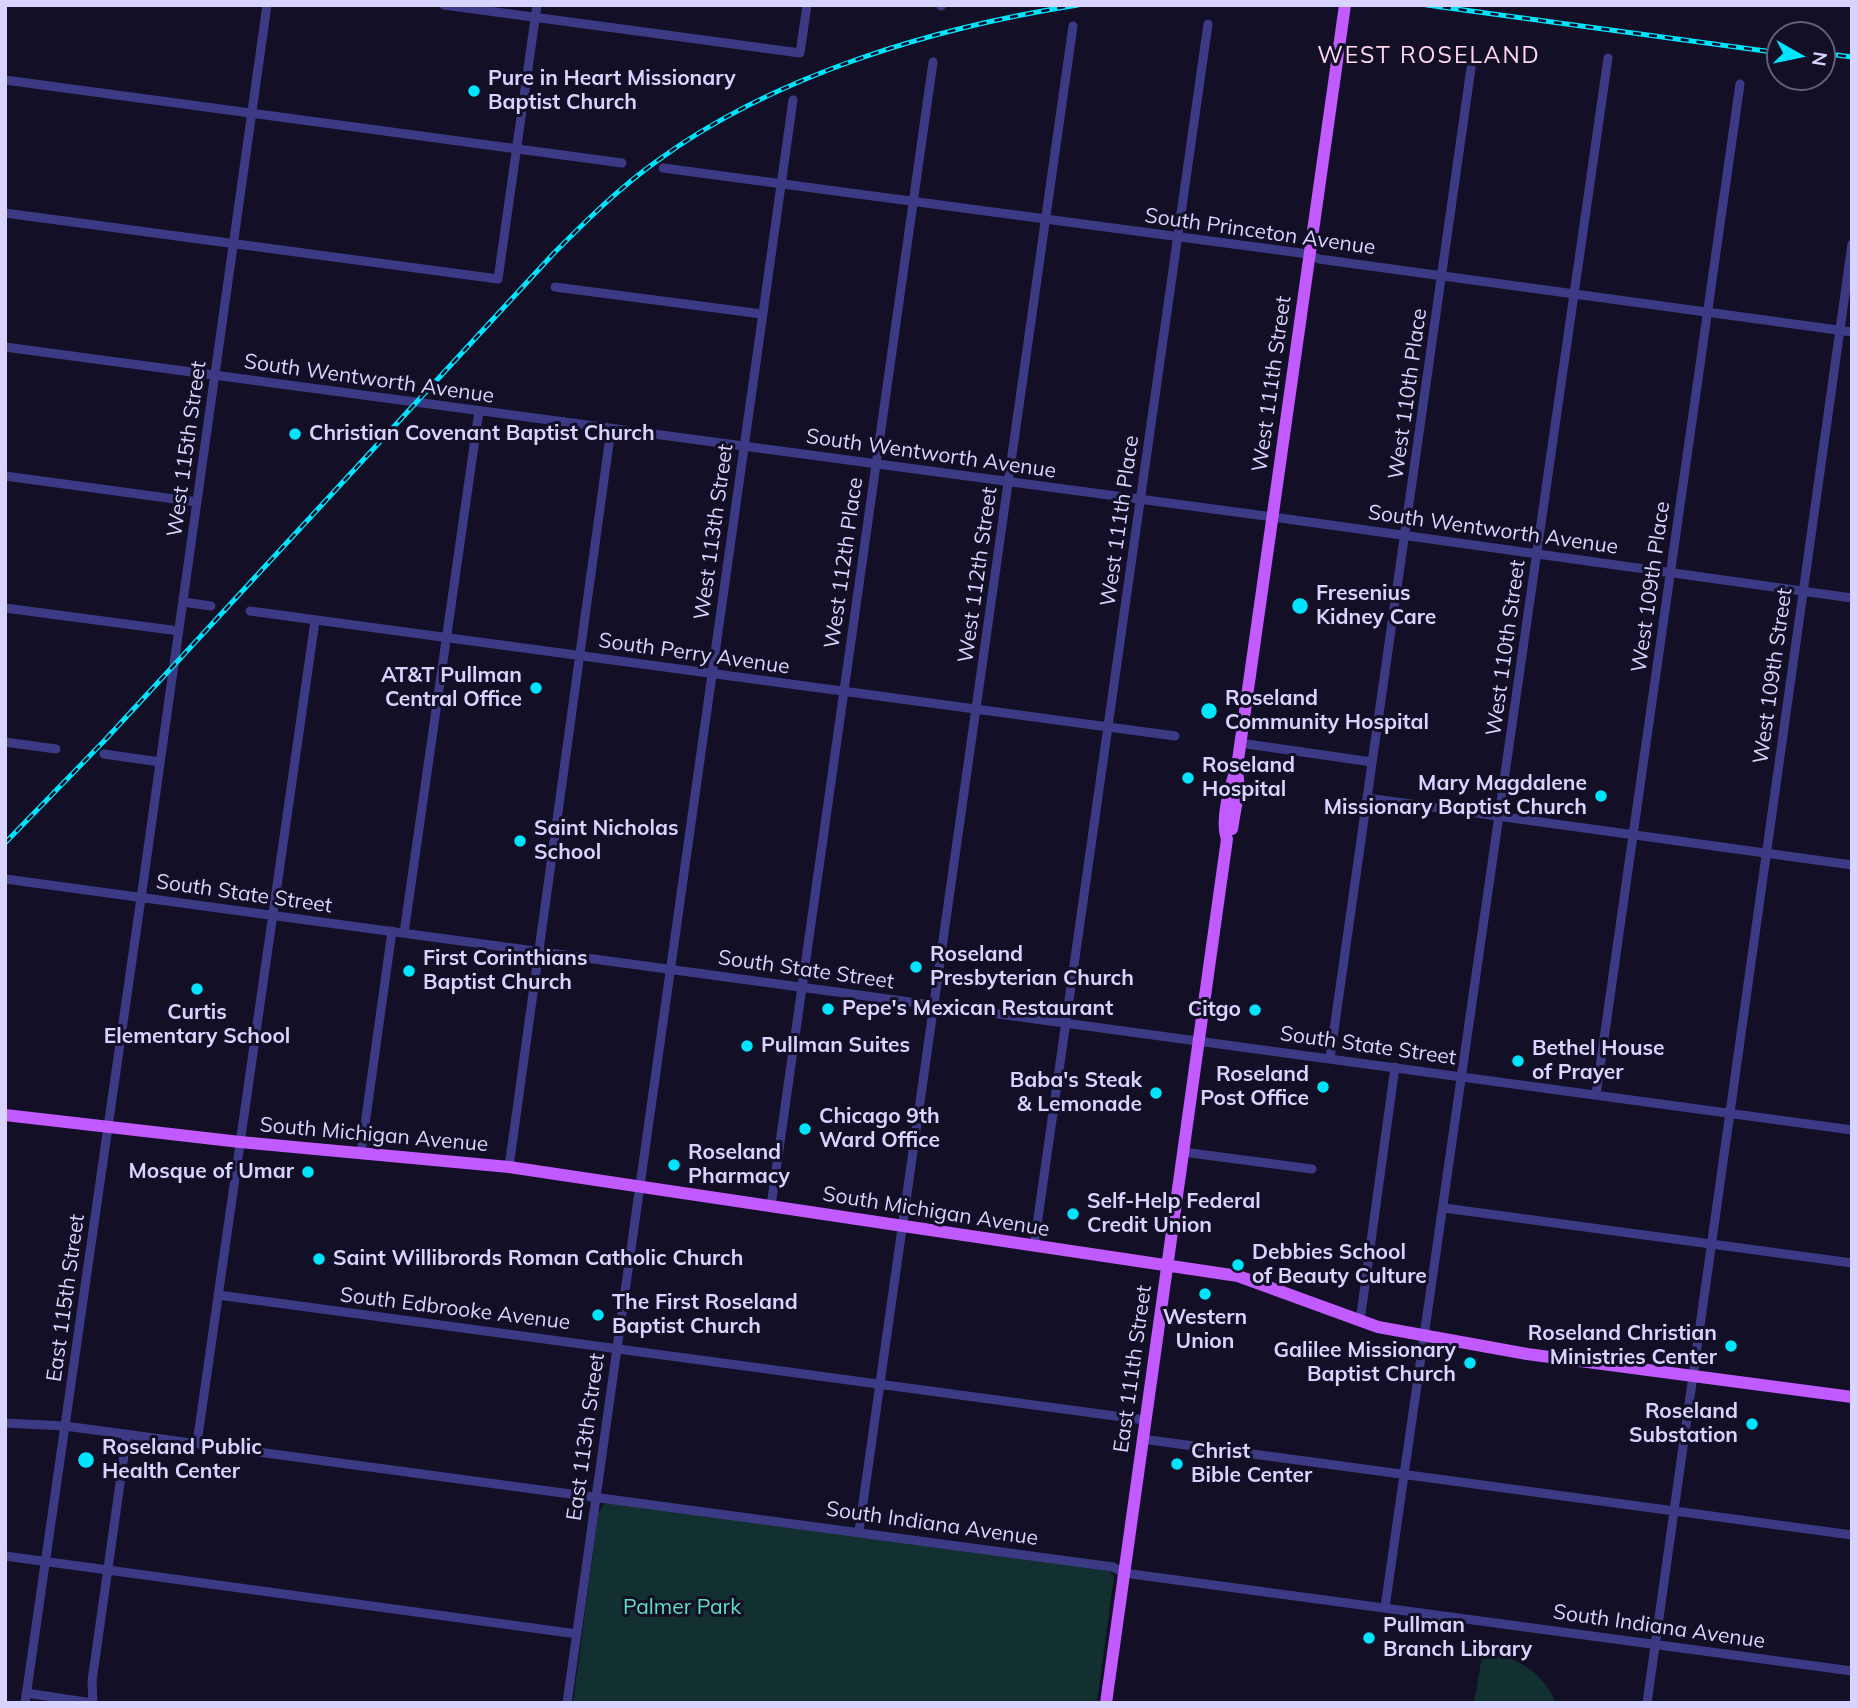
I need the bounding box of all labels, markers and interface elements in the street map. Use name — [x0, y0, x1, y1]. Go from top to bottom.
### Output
north arrow — [1766, 21, 1836, 91]
district label: WEST ROSELAND — [1319, 42, 1539, 70]
text: N — [1807, 50, 1833, 68]
place label: Pure in Heart Missionary Baptist Church — [488, 66, 736, 116]
marker: Pure in Heart Missionary Baptist Church — [466, 83, 482, 99]
street label: South Princeton Avenue — [1143, 203, 1377, 261]
street label: West 111th Street — [1247, 294, 1297, 474]
street label: West 110th Place — [1384, 307, 1432, 481]
street label: South Wentworth Avenue — [242, 349, 496, 409]
street label: West 115th Street — [162, 359, 212, 539]
place label: Christian Covenant Baptist Church — [309, 421, 655, 447]
street label: South Wentworth Avenue — [804, 424, 1058, 484]
marker: Christian Covenant Baptist Church — [287, 426, 303, 442]
street label: West 111th Place — [1096, 434, 1144, 608]
street label: West 113th Street — [689, 442, 739, 622]
street label: West 112th Place — [820, 476, 868, 650]
street label: West 112th Street — [953, 485, 1003, 665]
street label: South Wentworth Avenue — [1366, 500, 1620, 560]
street label: West 109th Place — [1627, 500, 1675, 674]
street label: West 110th Street — [1481, 558, 1531, 738]
place label: Fresenius Kidney Care — [1316, 581, 1436, 631]
street label: West 109th Street — [1748, 586, 1798, 766]
marker: Fresenius Kidney Care — [1290, 596, 1310, 616]
street label: South Perry Avenue — [597, 628, 791, 680]
place label: AT&T Pullman Central Office — [381, 663, 522, 713]
marker: AT&T Pullman Central Office — [528, 680, 544, 696]
place label: Roseland Community Hospital — [1225, 686, 1429, 736]
marker: Roseland Community Hospital — [1199, 701, 1219, 721]
place label: Roseland Hospital — [1202, 753, 1295, 803]
marker: Roseland Hospital — [1180, 770, 1196, 786]
place label: Mary Magdalene Missionary Baptist Church — [1324, 771, 1587, 821]
marker: Mary Magdalene Missionary Baptist Church — [1593, 788, 1609, 804]
place label: Saint Nicholas School — [534, 816, 678, 866]
marker: Saint Nicholas School — [512, 833, 528, 849]
street label: South State Street — [154, 869, 334, 919]
place label: Roseland Presbyterian Church — [930, 942, 1134, 992]
street label: South State Street — [716, 945, 896, 995]
place label: First Corinthians Baptist Church — [423, 946, 588, 996]
marker: Roseland Presbyterian Church — [908, 959, 924, 975]
marker: First Corinthians Baptist Church — [401, 963, 417, 979]
marker: Curtis Elementary School — [189, 981, 205, 997]
place label: Pepe's Mexican Restaurant — [842, 996, 1113, 1022]
place label: Citgo — [1188, 997, 1241, 1023]
place label: Curtis Elementary School — [104, 1000, 290, 1050]
marker: Pepe's Mexican Restaurant — [820, 1001, 836, 1017]
marker: Citgo — [1247, 1002, 1263, 1018]
street label: South State Street — [1278, 1021, 1458, 1071]
place label: Pullman Suites — [761, 1033, 910, 1059]
place label: Bethel House of Prayer — [1532, 1036, 1665, 1086]
marker: Pullman Suites — [739, 1038, 755, 1054]
marker: Bethel House of Prayer — [1510, 1053, 1526, 1069]
place label: Roseland Post Office — [1200, 1062, 1309, 1112]
place label: Baba's Steak & Lemonade — [1010, 1068, 1142, 1118]
marker: Roseland Post Office — [1315, 1079, 1331, 1095]
marker: Baba's Steak & Lemonade — [1148, 1085, 1164, 1101]
place label: Chicago 9th Ward Office — [819, 1104, 940, 1154]
street label: South Michigan Avenue — [259, 1112, 489, 1158]
marker: Chicago 9th Ward Office — [797, 1121, 813, 1137]
place label: Roseland Pharmacy — [688, 1140, 790, 1190]
marker: Roseland Pharmacy — [666, 1157, 682, 1173]
place label: Mosque of Umar — [128, 1159, 294, 1185]
marker: Mosque of Umar — [300, 1164, 316, 1180]
street label: South Michigan Avenue — [821, 1182, 1051, 1242]
place label: Self-Help Federal Credit Union — [1087, 1189, 1261, 1239]
marker: Self-Help Federal Credit Union — [1065, 1206, 1081, 1222]
street label: East 115th Street — [42, 1213, 90, 1383]
place label: Debbies School of Beauty Culture — [1252, 1240, 1427, 1290]
place label: Saint Willibrords Roman Catholic Church — [333, 1246, 743, 1272]
marker: Saint Willibrords Roman Catholic Church — [311, 1251, 327, 1267]
marker: Debbies School of Beauty Culture — [1230, 1257, 1246, 1273]
street label: South Edbrooke Avenue — [338, 1282, 572, 1336]
street label: East 111th Street — [1109, 1284, 1157, 1454]
marker: Western Union — [1197, 1286, 1213, 1302]
place label: The First Roseland Baptist Church — [612, 1290, 798, 1340]
place label: Western Union — [1163, 1305, 1247, 1355]
marker: The First Roseland Baptist Church — [590, 1307, 606, 1323]
place label: Roseland Christian Ministries Center — [1528, 1321, 1717, 1371]
place label: Galilee Missionary Baptist Church — [1274, 1338, 1456, 1388]
marker: Roseland Christian Ministries Center — [1723, 1338, 1739, 1354]
street label: East 113th Street — [562, 1352, 610, 1522]
marker: Galilee Missionary Baptist Church — [1462, 1355, 1478, 1371]
place label: Roseland Substation — [1629, 1399, 1738, 1449]
marker: Roseland Substation — [1744, 1416, 1760, 1432]
place label: Roseland Public Health Center — [102, 1435, 262, 1485]
place label: Christ Bible Center — [1191, 1439, 1312, 1489]
marker: Roseland Public Health Center — [76, 1450, 96, 1470]
marker: Christ Bible Center — [1169, 1456, 1185, 1472]
street label: South Indiana Avenue — [824, 1497, 1040, 1551]
park label: Palmer Park — [623, 1595, 741, 1621]
street label: South Indiana Avenue — [1551, 1600, 1767, 1654]
place label: Pullman Branch Library — [1383, 1613, 1532, 1663]
marker: Pullman Branch Library — [1361, 1630, 1377, 1646]

